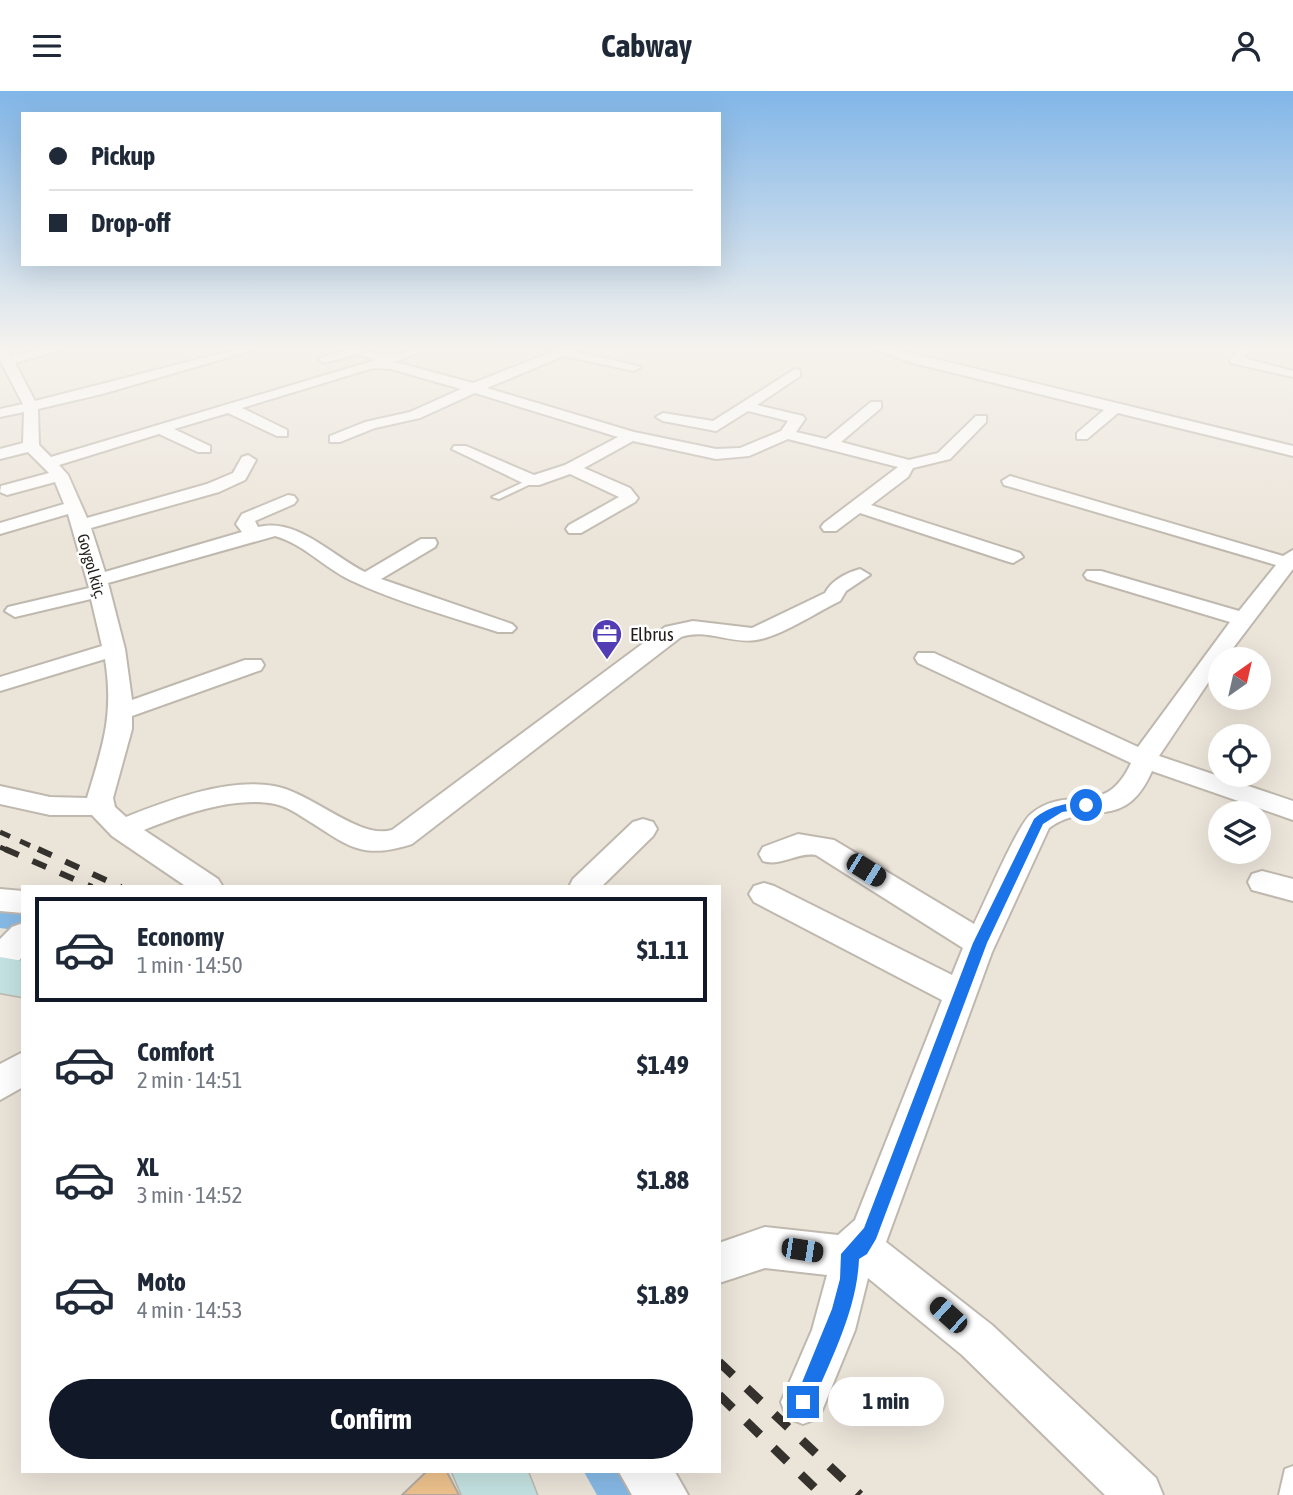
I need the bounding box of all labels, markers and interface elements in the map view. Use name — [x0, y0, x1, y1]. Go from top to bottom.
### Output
icon: menu — [28, 27, 66, 65]
text: Cabway — [601, 27, 692, 64]
icon: person — [1227, 27, 1265, 65]
text: Pickup — [91, 141, 155, 171]
text: Drop-off — [91, 208, 171, 238]
street label: Goygol küç. — [73, 532, 110, 601]
office icon: Elbrus — [590, 617, 624, 661]
place label: Elbrus — [630, 623, 674, 645]
north arrow — [1208, 647, 1270, 711]
map controls — [1208, 647, 1271, 864]
button: locate — [1208, 724, 1271, 787]
route start — [1070, 789, 1102, 821]
button: layers — [1208, 801, 1271, 864]
car — [843, 850, 890, 890]
icon: car — [53, 918, 116, 981]
text: Economy — [137, 922, 224, 952]
text: $1.11 — [637, 935, 689, 965]
text: 1 min · 14:50 — [137, 952, 243, 978]
icon: car — [53, 1033, 116, 1096]
text: Comfort — [137, 1037, 214, 1067]
text: $1.49 — [637, 1050, 689, 1080]
text: 2 min · 14:51 — [137, 1067, 243, 1093]
icon: car — [53, 1148, 116, 1211]
text: XL — [137, 1152, 159, 1182]
text: $1.88 — [637, 1165, 689, 1195]
text: 3 min · 14:52 — [137, 1182, 243, 1208]
car — [780, 1236, 825, 1264]
icon: car — [53, 1263, 116, 1326]
text: Moto — [137, 1267, 186, 1297]
text: $1.89 — [637, 1280, 689, 1310]
car — [926, 1293, 971, 1337]
text: 4 min · 14:53 — [137, 1297, 243, 1323]
callout: 1 min — [828, 1377, 943, 1427]
button: Confirm — [49, 1379, 693, 1459]
route end — [787, 1386, 819, 1418]
text: 1 min — [863, 1388, 909, 1414]

